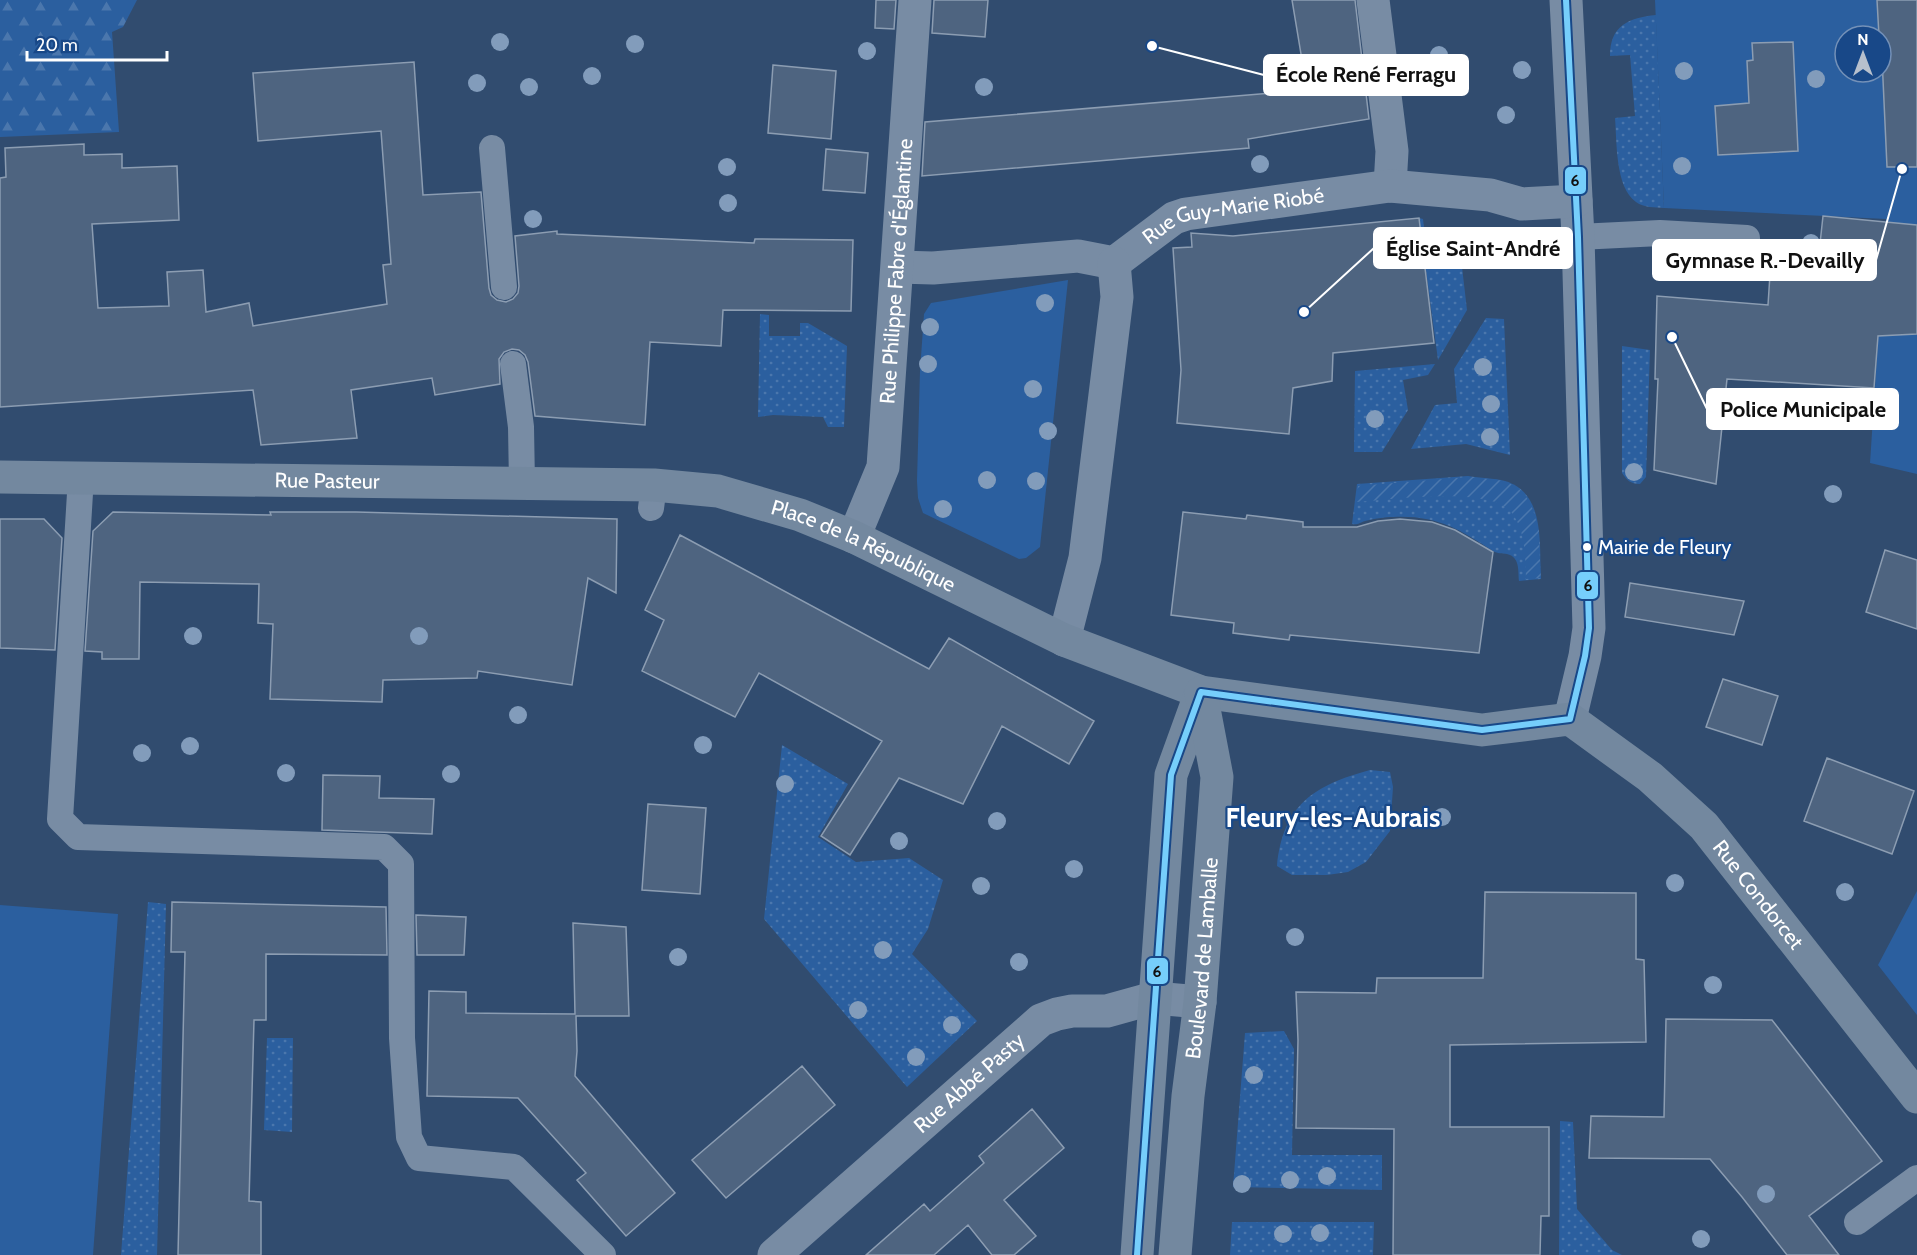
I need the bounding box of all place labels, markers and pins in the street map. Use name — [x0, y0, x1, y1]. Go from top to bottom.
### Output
callout: École René Ferragu — [1264, 55, 1468, 95]
callout: Église Saint-André — [1374, 228, 1572, 268]
callout: Gymnase R.-Devailly — [1653, 240, 1876, 280]
callout: Police Municipale — [1707, 389, 1898, 429]
place label: Mairie de Fleury — [1598, 535, 1731, 559]
marker: Mairie de Fleury — [1581, 541, 1593, 553]

